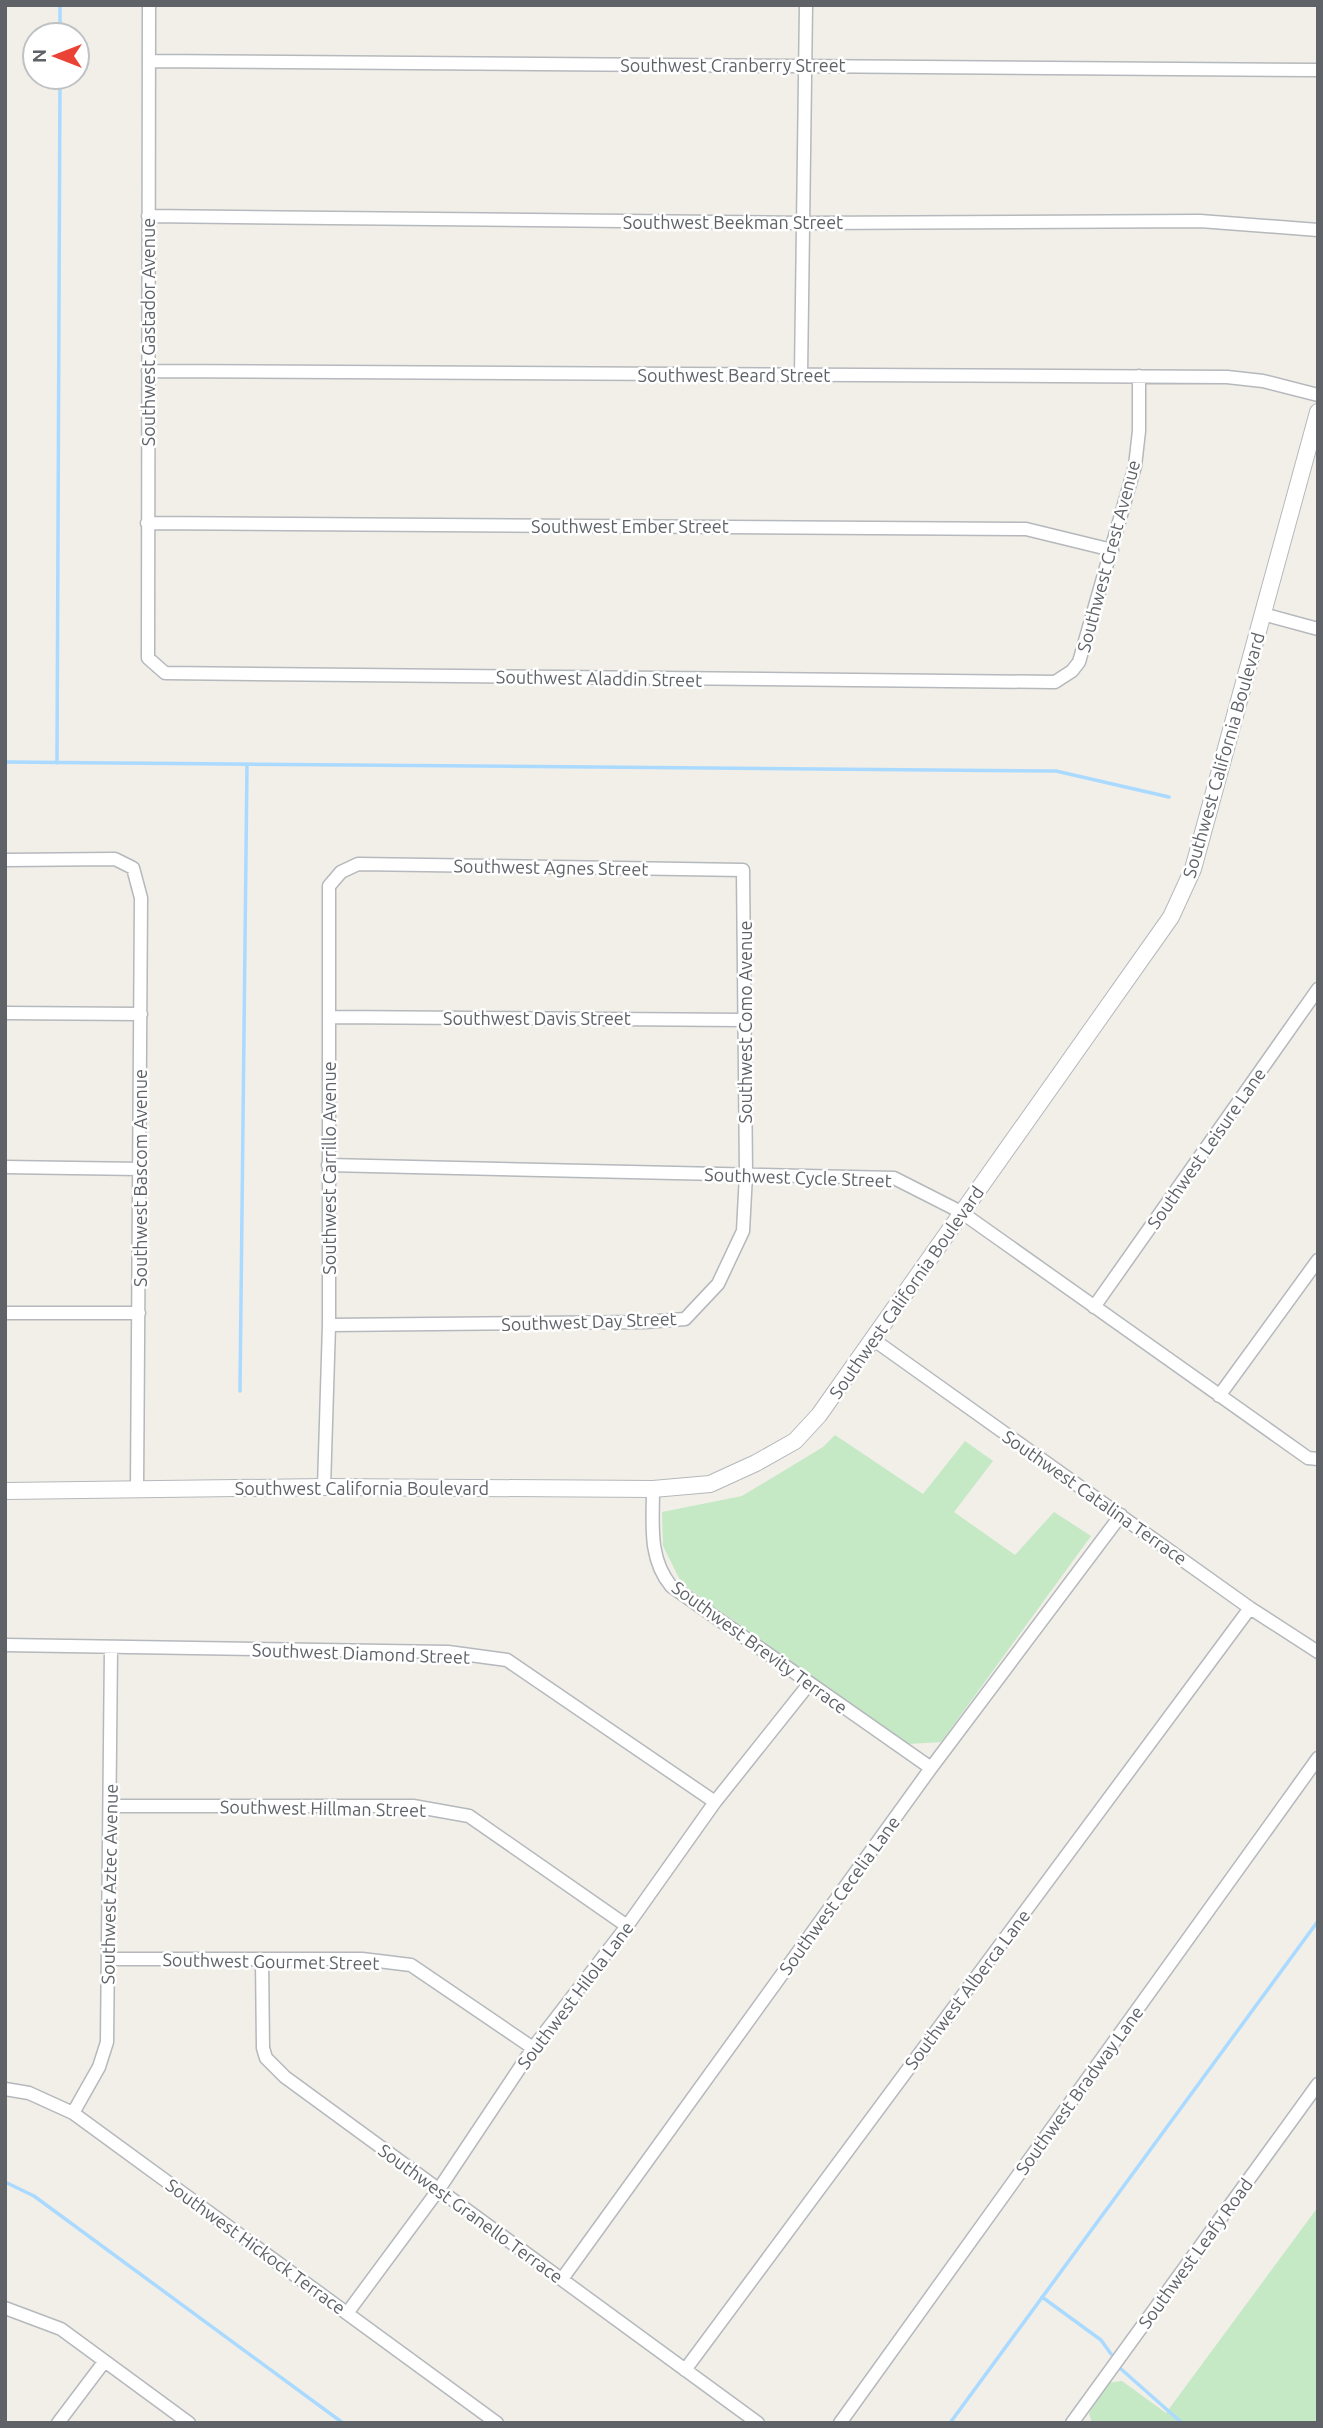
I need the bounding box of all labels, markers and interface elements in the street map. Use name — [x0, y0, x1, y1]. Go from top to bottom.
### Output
north arrow — [21, 21, 91, 91]
text: N — [28, 49, 50, 63]
street label: Southwest Cranberry Street — [620, 55, 846, 75]
street label: Southwest Beekman Street — [623, 212, 843, 232]
street label: Southwest Gastador Avenue — [138, 218, 158, 446]
street label: Southwest Beard Street — [638, 365, 830, 385]
street label: Southwest Crest Avenue — [1073, 458, 1143, 654]
street label: Southwest Ember Street — [531, 516, 729, 536]
street label: Southwest California Boulevard — [1178, 630, 1268, 880]
street label: Southwest Aladdin Street — [496, 666, 702, 690]
street label: Southwest Agnes Street — [453, 855, 649, 879]
street label: Southwest Como Avenue — [735, 921, 755, 1123]
street label: Southwest Davis Street — [443, 1008, 631, 1028]
street label: Southwest Carrillo Avenue — [319, 1061, 339, 1275]
street label: Southwest Leisure Lane — [1143, 1064, 1269, 1232]
street label: Southwest Bascom Avenue — [130, 1069, 150, 1287]
street label: Southwest Cycle Street — [704, 1164, 892, 1190]
street label: Southwest California Boulevard — [825, 1182, 987, 1402]
street label: Southwest Day Street — [501, 1308, 677, 1334]
street label: Southwest Catalina Terrace — [999, 1426, 1191, 1568]
street label: Southwest California Boulevard — [235, 1478, 489, 1498]
street label: Southwest Brevity Terrace — [668, 1577, 852, 1717]
street label: Southwest Diamond Street — [252, 1639, 470, 1667]
street label: Southwest Aztec Avenue — [97, 1783, 121, 1985]
street label: Southwest Hillman Street — [220, 1796, 426, 1820]
street label: Southwest Cecelia Lane — [775, 1812, 903, 1978]
street label: Southwest Alberca Lane — [900, 1905, 1034, 2073]
street label: Southwest Hilola Lane — [513, 1917, 637, 2073]
street label: Southwest Gourmet Street — [162, 1949, 380, 1973]
street label: Southwest Bradway Lane — [1011, 2002, 1147, 2178]
street label: Southwest Granello Terrace — [375, 2139, 567, 2287]
street label: Southwest Hickock Terrace — [162, 2174, 350, 2318]
street label: Southwest Leafy Road — [1134, 2174, 1256, 2332]

